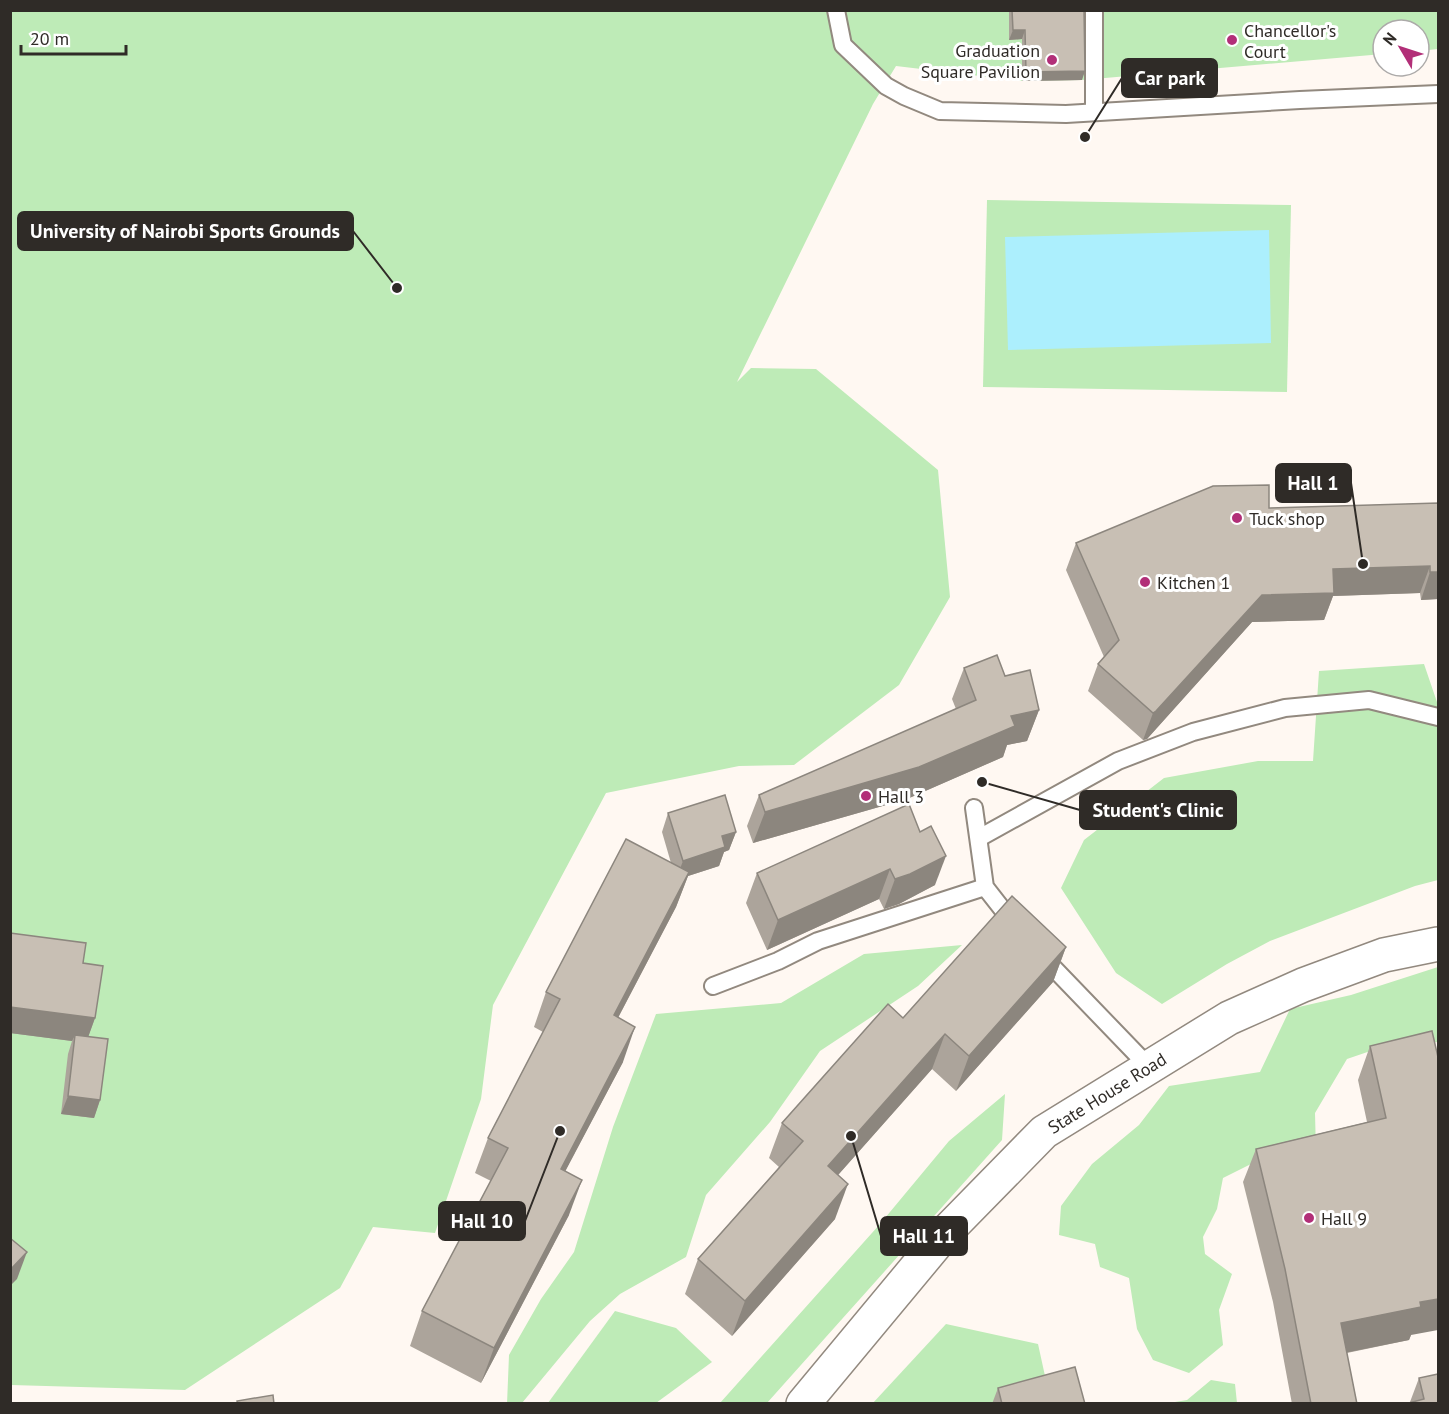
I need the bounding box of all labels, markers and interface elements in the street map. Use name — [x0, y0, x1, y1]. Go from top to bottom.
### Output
scale bar — [21, 18, 126, 56]
north arrow — [1371, 18, 1431, 78]
place label: Chancellor's Court — [1244, 19, 1336, 63]
text: 20 m — [30, 27, 69, 50]
text: N — [1378, 28, 1400, 49]
marker: Chancellor's Court — [1225, 33, 1239, 47]
place label: Graduation Square Pavilion — [921, 39, 1040, 83]
marker: Graduation Square Pavilion — [1045, 53, 1059, 67]
callout: Car park — [1122, 59, 1217, 97]
text: Car park — [1135, 65, 1205, 91]
callout: University of Nairobi Sports Grounds — [18, 212, 353, 250]
text: University of Nairobi Sports Grounds — [30, 218, 340, 244]
callout: Hall 1 — [1276, 464, 1351, 502]
text: Hall 1 — [1287, 470, 1339, 496]
place label: Tuck shop — [1249, 507, 1325, 530]
marker: Tuck shop — [1230, 511, 1244, 525]
place label: Kitchen 1 — [1157, 571, 1230, 594]
marker: Kitchen 1 — [1138, 575, 1152, 589]
place label: Hall 3 — [878, 785, 924, 808]
marker: Hall 3 — [859, 789, 873, 803]
callout: Student's Clinic — [1080, 791, 1236, 829]
text: Student's Clinic — [1092, 797, 1224, 823]
street label: State House Road — [1043, 1047, 1171, 1139]
callout: Hall 10 — [439, 1202, 525, 1240]
place label: Hall 9 — [1321, 1207, 1367, 1230]
text: Hall 10 — [451, 1208, 513, 1234]
marker: Hall 9 — [1302, 1211, 1316, 1225]
callout: Hall 11 — [881, 1217, 967, 1255]
text: Hall 11 — [893, 1223, 955, 1249]

